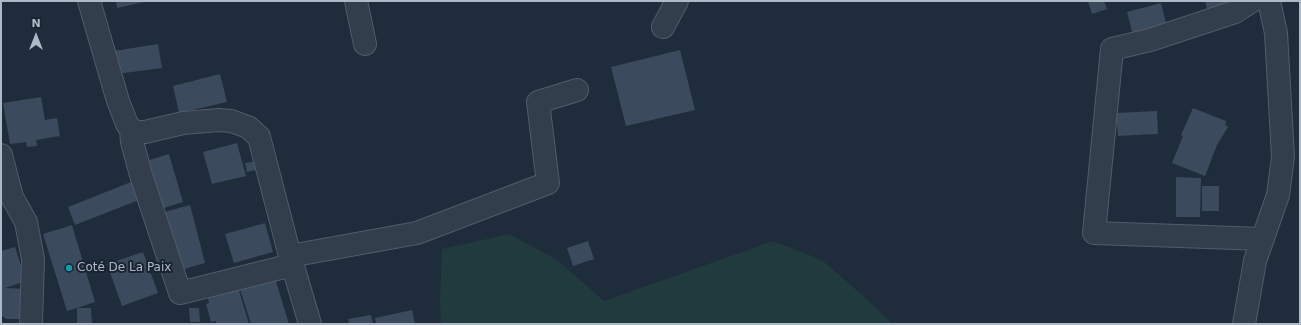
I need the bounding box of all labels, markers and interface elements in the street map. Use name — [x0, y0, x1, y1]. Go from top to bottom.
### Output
north arrow — [16, 16, 56, 56]
text: N — [31, 17, 41, 30]
place label: Coté De La Paix — [77, 261, 171, 275]
marker: Coté De La Paix — [64, 263, 74, 273]

